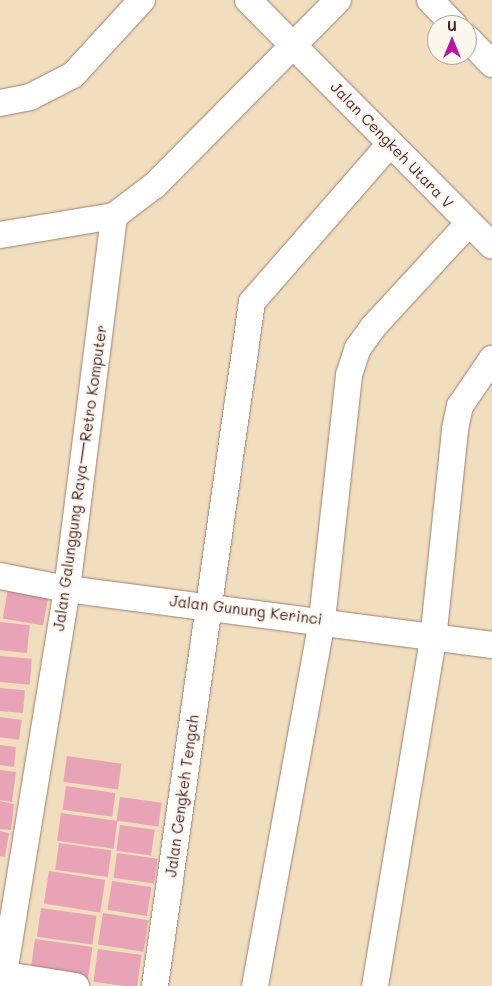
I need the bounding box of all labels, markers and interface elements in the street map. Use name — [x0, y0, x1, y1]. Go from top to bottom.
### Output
north arrow — [427, 15, 477, 65]
text: U — [447, 16, 457, 35]
street label: Jalan Cengkeh Utara V — [327, 78, 457, 212]
street label: Jalan Galunggung Raya—Retro Komputer — [50, 324, 110, 632]
street label: Jalan Gunung Kerinci — [169, 592, 323, 628]
street label: Jalan Cengkeh Tengah — [162, 714, 202, 878]

